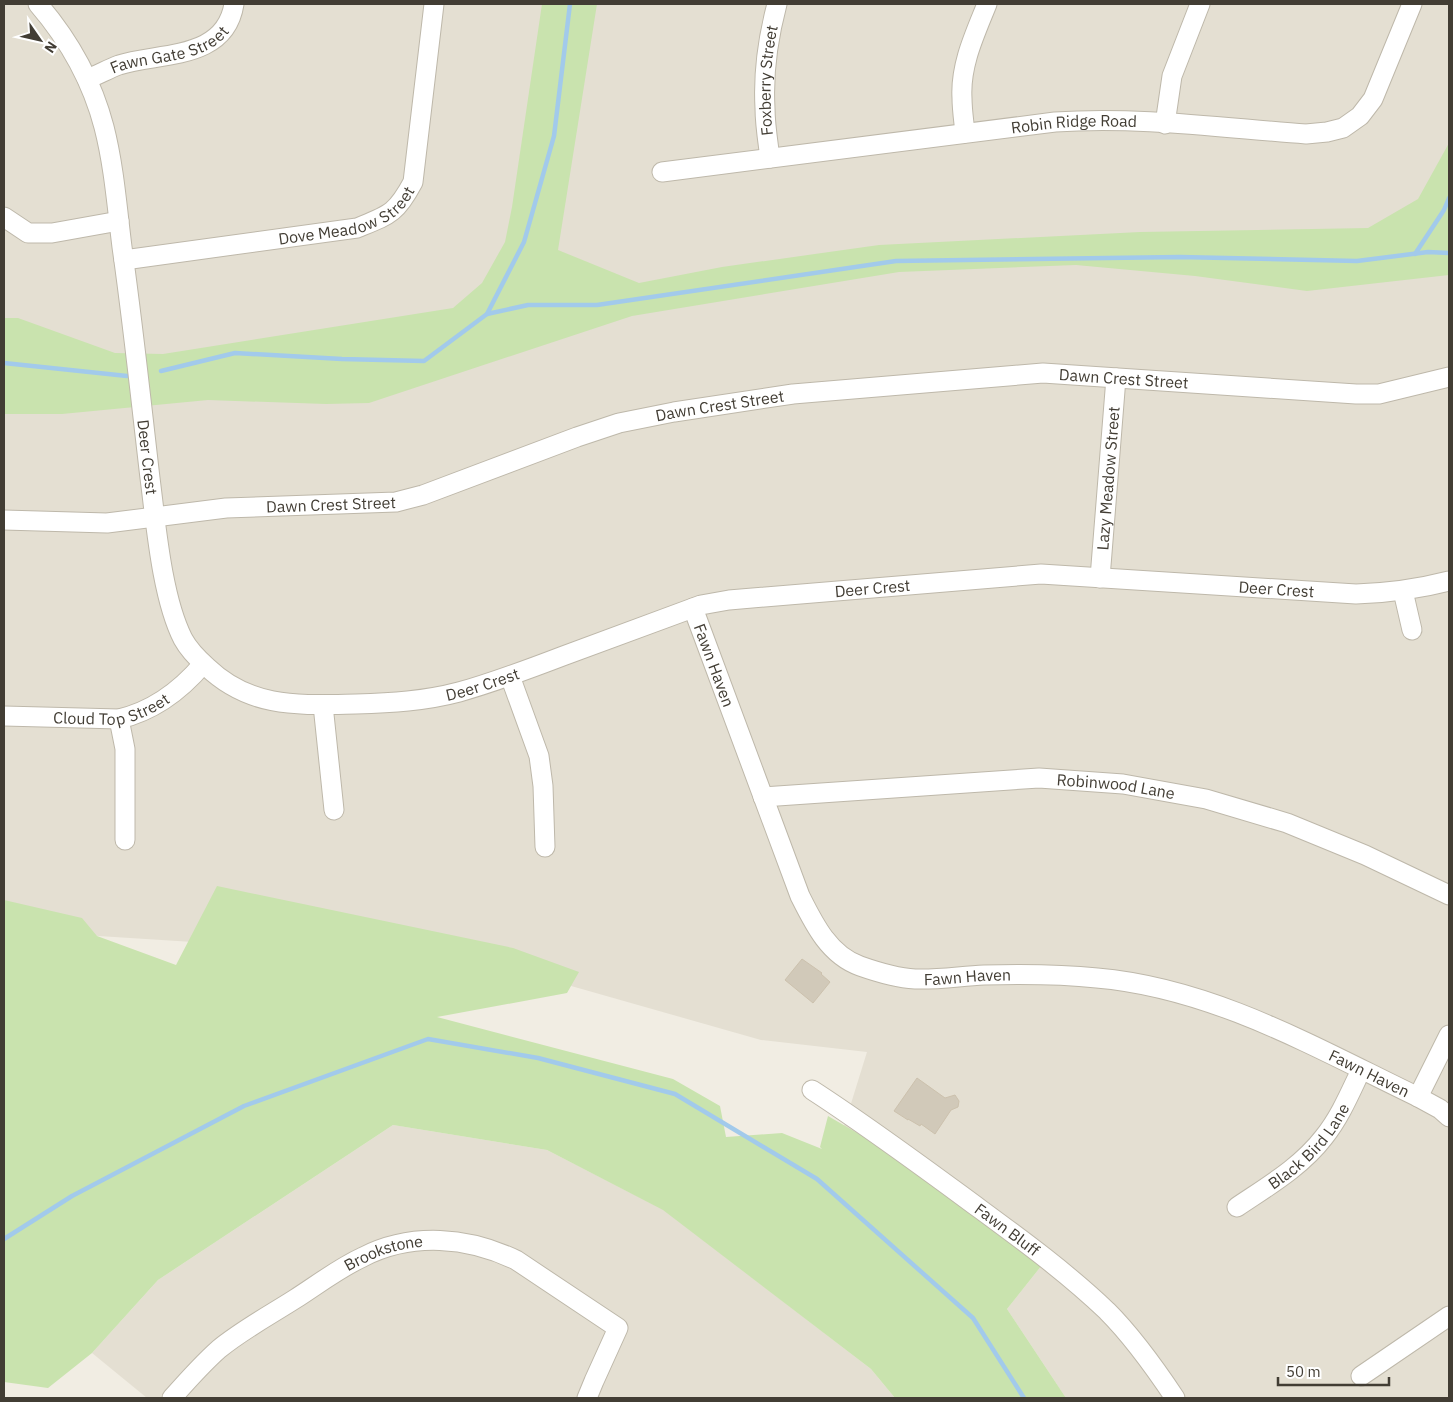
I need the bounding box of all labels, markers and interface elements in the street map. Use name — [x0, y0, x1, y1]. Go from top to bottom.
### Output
north arrow — [15, 15, 65, 65]
street label: Fawn Gate Street — [107, 22, 233, 78]
street label: Foxberry Street — [755, 23, 782, 137]
text: N — [40, 38, 61, 57]
street label: Robin Ridge Road — [1010, 110, 1137, 138]
street label: Dove Meadow Street — [277, 183, 419, 249]
street label: Dawn Crest Street — [1058, 364, 1189, 393]
street label: Dawn Crest Street — [654, 385, 785, 426]
street label: Lazy Meadow Street — [1092, 406, 1124, 551]
street label: Deer Crest — [133, 418, 162, 496]
street label: Dawn Crest Street — [266, 492, 396, 517]
street label: Deer Crest — [834, 575, 911, 601]
street label: Deer Crest — [1238, 577, 1315, 601]
street label: Fawn Haven — [690, 621, 739, 710]
street label: Deer Crest — [444, 663, 522, 705]
street label: Cloud Top Street — [53, 689, 173, 729]
street label: Robinwood Lane — [1056, 769, 1177, 803]
street label: Fawn Haven — [924, 964, 1011, 989]
street label: Fawn Haven — [1326, 1045, 1413, 1101]
street label: Black Bird Lane — [1264, 1100, 1353, 1193]
street label: Fawn Bluff — [971, 1199, 1044, 1260]
street label: Brookstone — [340, 1231, 424, 1275]
scale bar — [1278, 1354, 1389, 1386]
text: 50 m — [1286, 1362, 1321, 1381]

